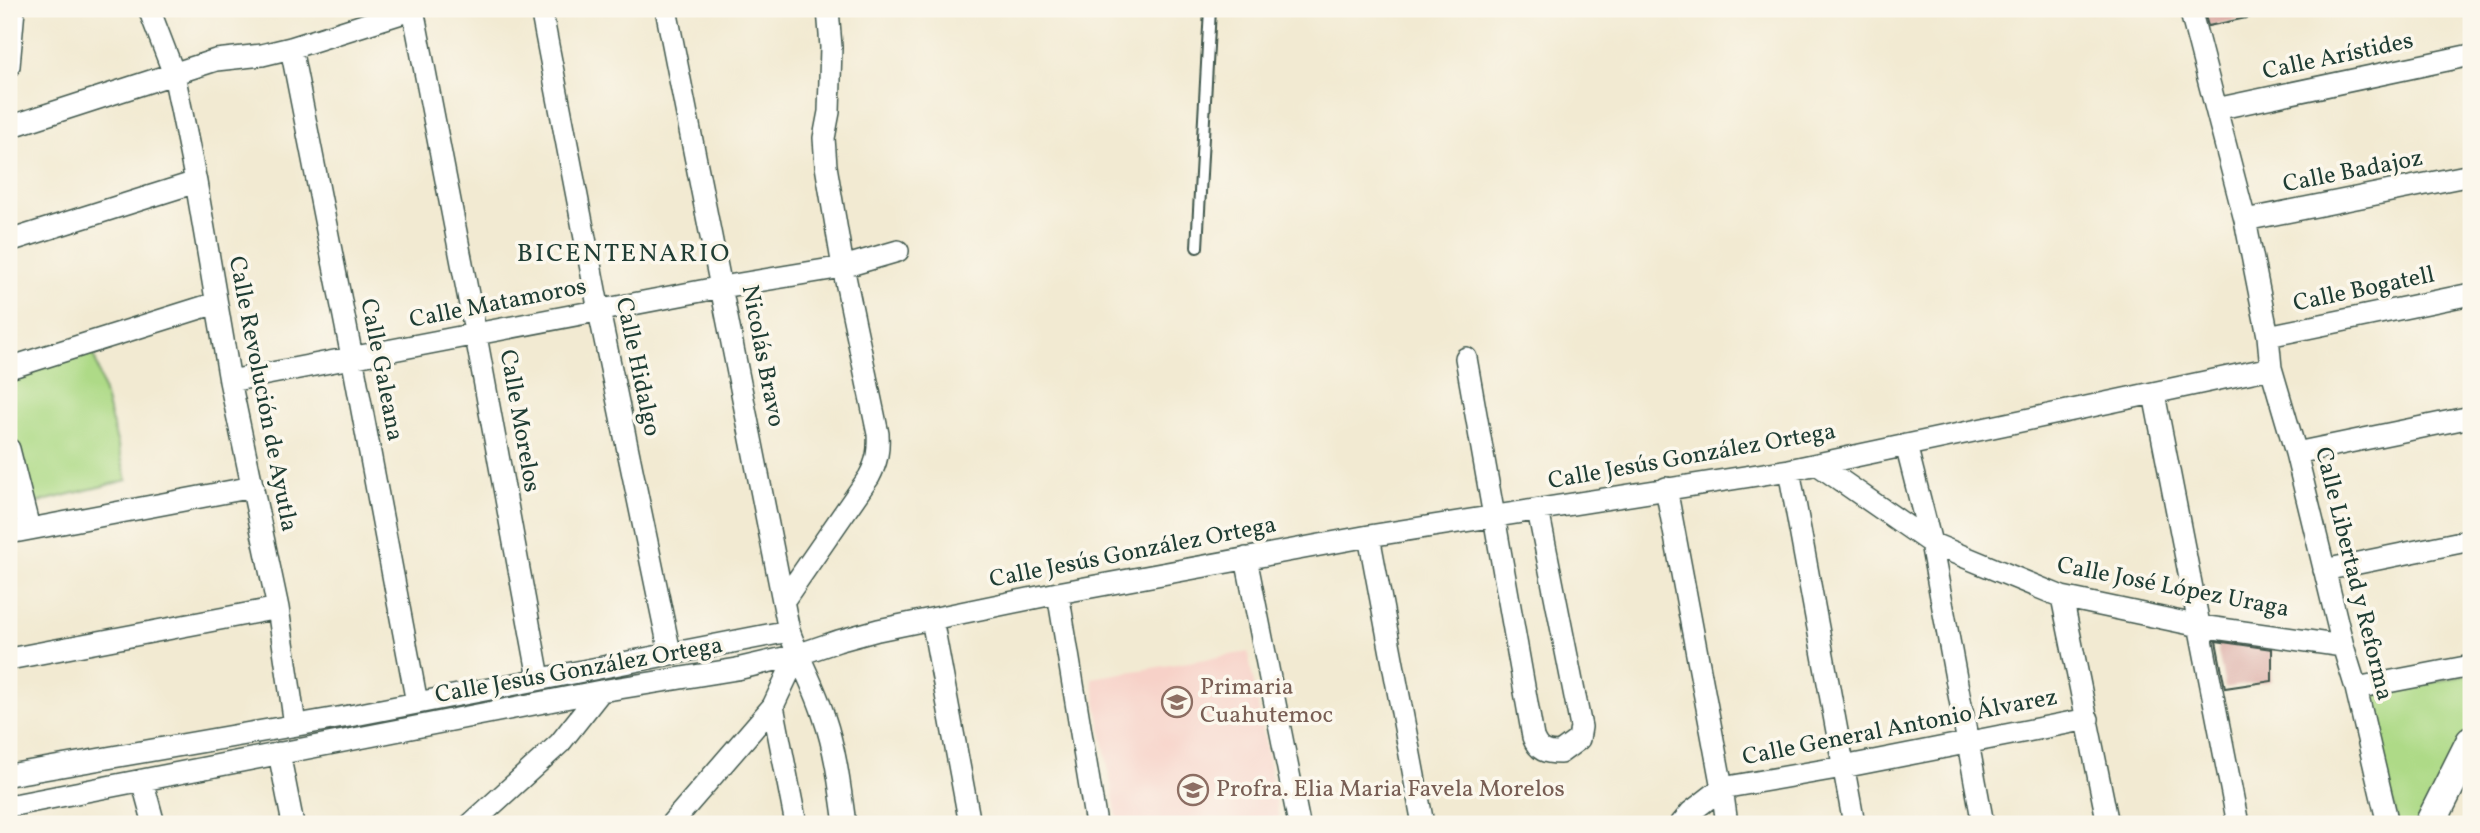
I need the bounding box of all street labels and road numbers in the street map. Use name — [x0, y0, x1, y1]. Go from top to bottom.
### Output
street label: Calle Arístides — [2259, 24, 2417, 90]
street label: Calle Badajoz — [2280, 142, 2426, 202]
street label: Calle Revolución de Ayutla — [219, 253, 305, 535]
street label: Calle Bogatell — [2290, 258, 2438, 322]
street label: Calle Matamoros — [407, 270, 589, 338]
street label: Nicolás Bravo — [732, 282, 792, 430]
street label: Calle Hidalgo — [606, 294, 668, 440]
street label: Calle Galeana — [351, 296, 411, 444]
street label: Calle Morelos — [490, 347, 548, 495]
street label: Calle Jesús González Ortega — [1545, 415, 1839, 499]
street label: Calle Libertad y Reforma — [2305, 444, 2401, 704]
street label: Calle Jesús González Ortega — [987, 508, 1279, 598]
street label: Calle José López Uraga — [2054, 549, 2292, 627]
street label: Calle Jesús González Ortega — [432, 629, 726, 713]
street label: Calle General Antonio Álvarez — [1740, 681, 2060, 775]

